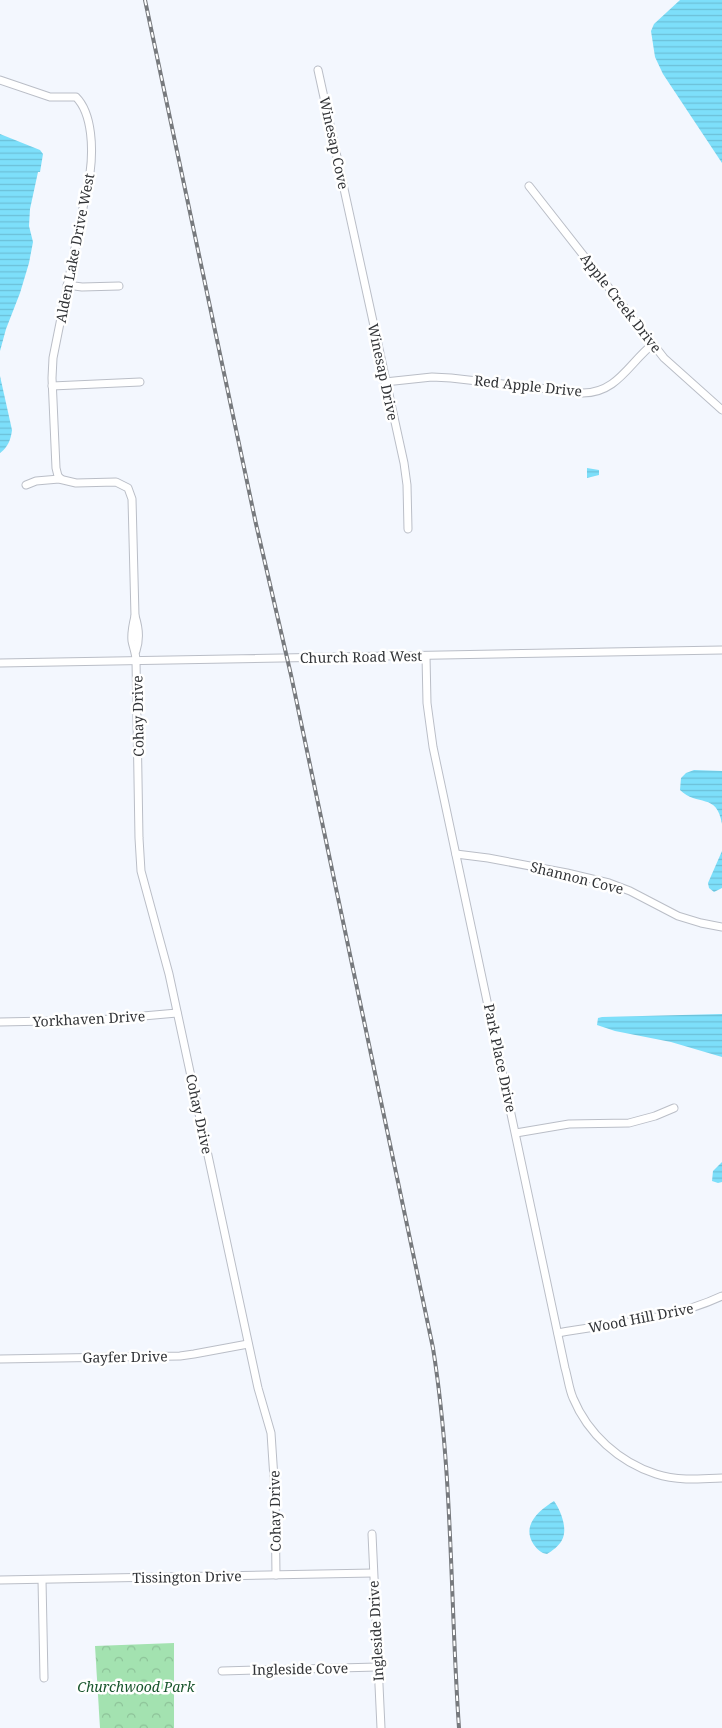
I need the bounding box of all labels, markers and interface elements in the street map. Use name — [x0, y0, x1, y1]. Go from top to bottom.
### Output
street label: Winesap Cove — [315, 95, 354, 191]
street label: Alden Lake Drive West — [51, 172, 98, 324]
street label: Apple Creek Drive — [577, 249, 666, 356]
street label: Winesap Drive — [364, 322, 403, 422]
street label: Red Apple Drive — [473, 370, 583, 401]
street label: Church Road West — [300, 646, 422, 667]
street label: Cohay Drive — [127, 675, 148, 757]
street label: Shannon Cove — [529, 857, 626, 898]
street label: Park Place Drive — [480, 1002, 521, 1114]
street label: Yorkhaven Drive — [31, 1006, 146, 1031]
street label: Cohay Drive — [182, 1072, 217, 1156]
street label: Wood Hill Drive — [587, 1298, 695, 1337]
street label: Gayfer Drive — [82, 1346, 168, 1367]
street label: Cohay Drive — [264, 1470, 285, 1552]
street label: Tissington Drive — [132, 1566, 242, 1587]
street label: Ingleside Drive — [363, 1580, 388, 1682]
street label: Ingleside Cove — [252, 1658, 348, 1679]
park label: Churchwood Park — [77, 1677, 196, 1696]

